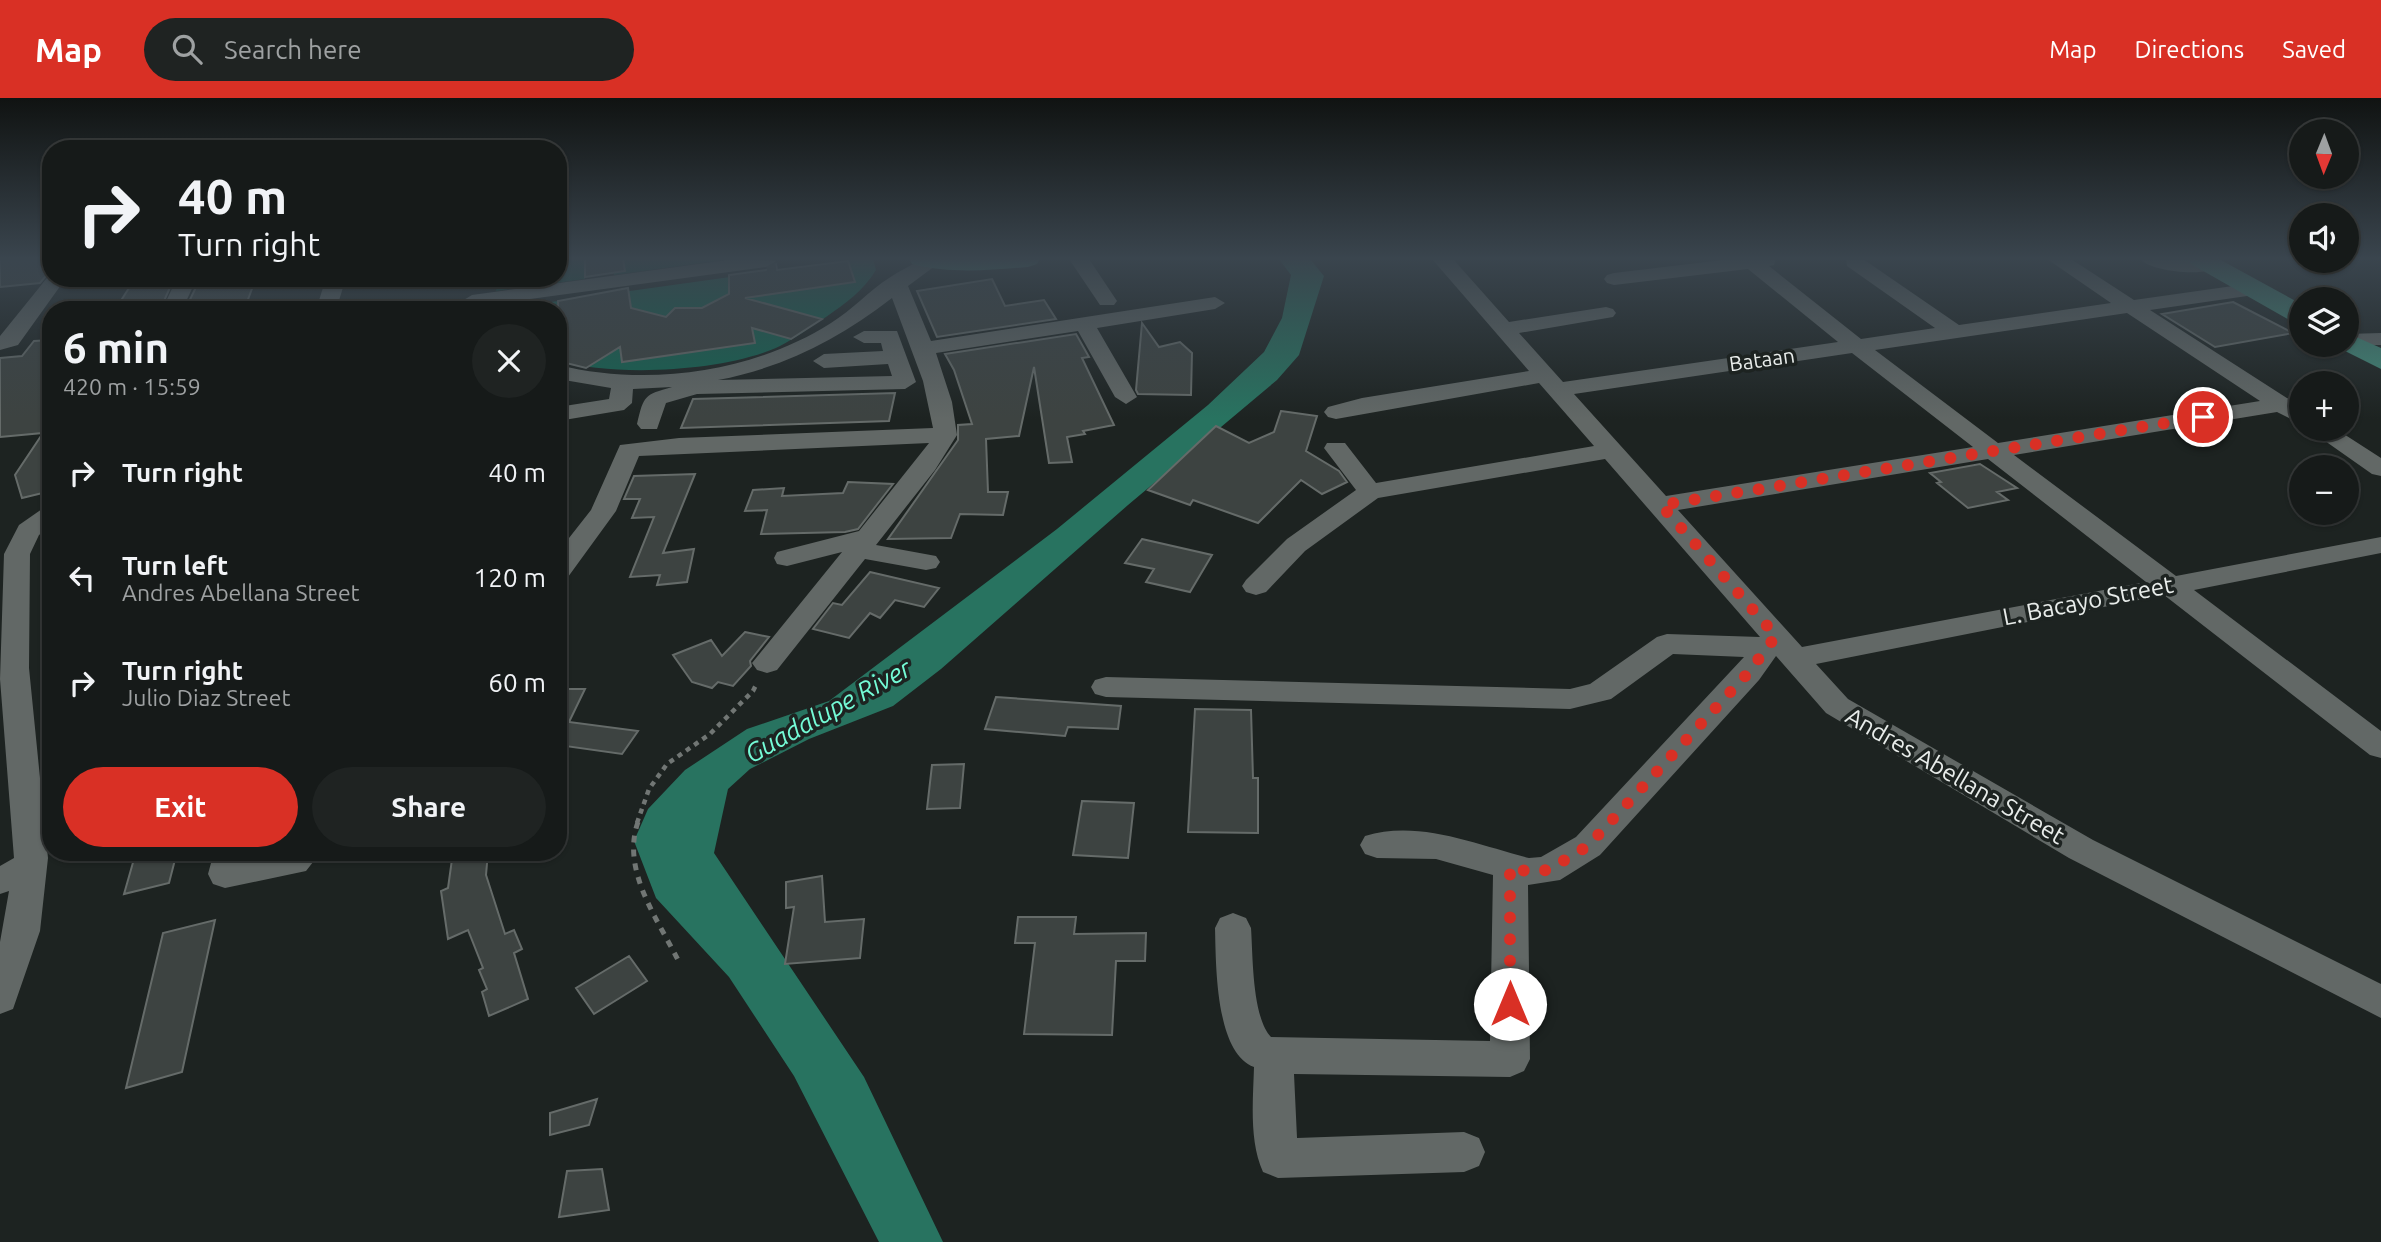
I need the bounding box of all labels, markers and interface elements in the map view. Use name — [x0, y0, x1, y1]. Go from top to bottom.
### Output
search box — [144, 18, 634, 81]
icon: search — [168, 30, 206, 68]
text: Map — [35, 31, 102, 68]
text: Search here — [224, 35, 362, 64]
text: Map — [2049, 36, 2096, 63]
text: Directions — [2134, 36, 2244, 63]
text: Saved — [2282, 36, 2346, 63]
north arrow — [2289, 119, 2359, 189]
map controls — [2289, 119, 2359, 525]
icon: right — [63, 168, 154, 259]
text: 40 m — [178, 168, 287, 223]
button: sound — [2289, 203, 2359, 273]
text: Turn right — [178, 226, 320, 262]
button: layers — [2289, 287, 2359, 357]
text: 6 min — [63, 324, 169, 371]
button: close — [472, 324, 546, 398]
street label: Bataan — [1728, 343, 1796, 375]
button: + — [2289, 371, 2359, 441]
text: 420 m · 15:59 — [63, 374, 201, 399]
pin — [2173, 387, 2233, 447]
icon: arrive — [2184, 398, 2222, 436]
icon: right — [63, 454, 101, 492]
button: − — [2289, 455, 2359, 525]
text: Turn right — [122, 458, 243, 487]
text: 40 m — [488, 458, 546, 487]
text: Turn left — [122, 551, 228, 580]
icon: left — [63, 559, 101, 597]
text: 120 m — [474, 563, 546, 592]
street label: L. Bacayo Street — [2000, 571, 2176, 630]
text: Andres Abellana Street — [122, 580, 360, 605]
water label: Guadalupe River — [740, 652, 917, 768]
text: Turn right — [122, 656, 243, 685]
icon: right — [63, 664, 101, 702]
text: 60 m — [488, 668, 546, 697]
text: Julio Diaz Street — [122, 685, 291, 710]
street label: Andres Abellana Street — [1841, 702, 2070, 850]
button: Exit — [63, 767, 298, 847]
button: Share — [312, 767, 546, 847]
position arrow — [1473, 967, 1547, 1041]

